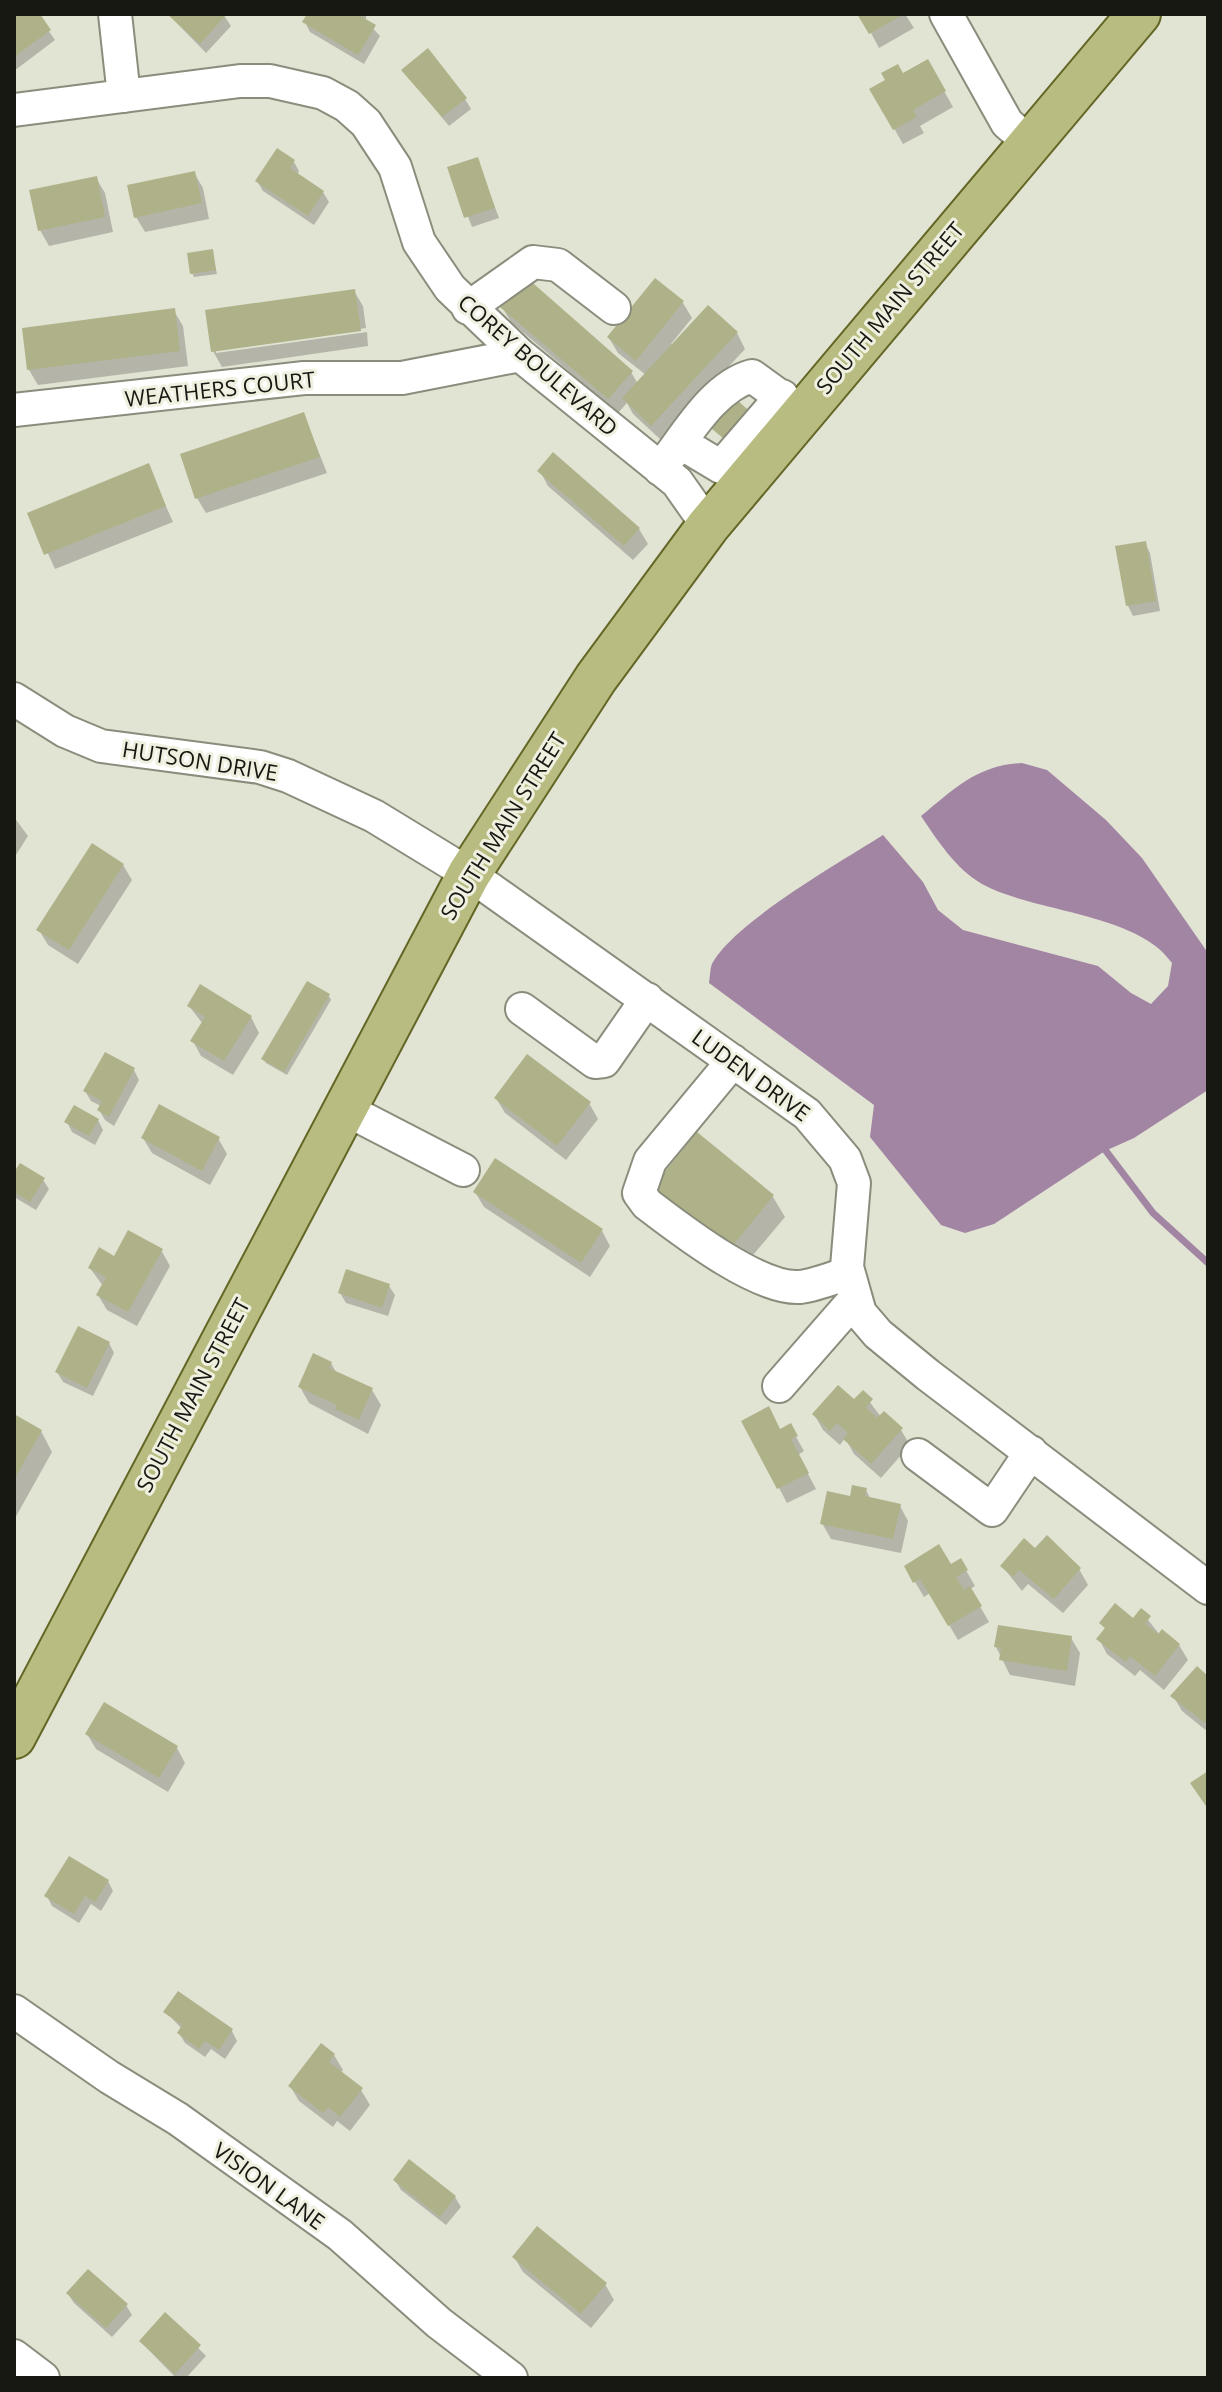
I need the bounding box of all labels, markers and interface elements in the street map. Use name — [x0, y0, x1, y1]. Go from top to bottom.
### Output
street label: SOUTH MAIN STREET — [808, 215, 970, 400]
street label: COREY BOULEVARD — [452, 287, 625, 442]
street label: WEATHERS COURT — [123, 363, 316, 413]
street label: SOUTH MAIN STREET — [432, 726, 572, 925]
street label: HUTSON DRIVE — [120, 733, 280, 787]
street label: LUDEN DRIVE — [687, 1021, 817, 1127]
street label: SOUTH MAIN STREET — [128, 1292, 256, 1497]
street label: VISION LANE — [208, 2135, 331, 2236]

